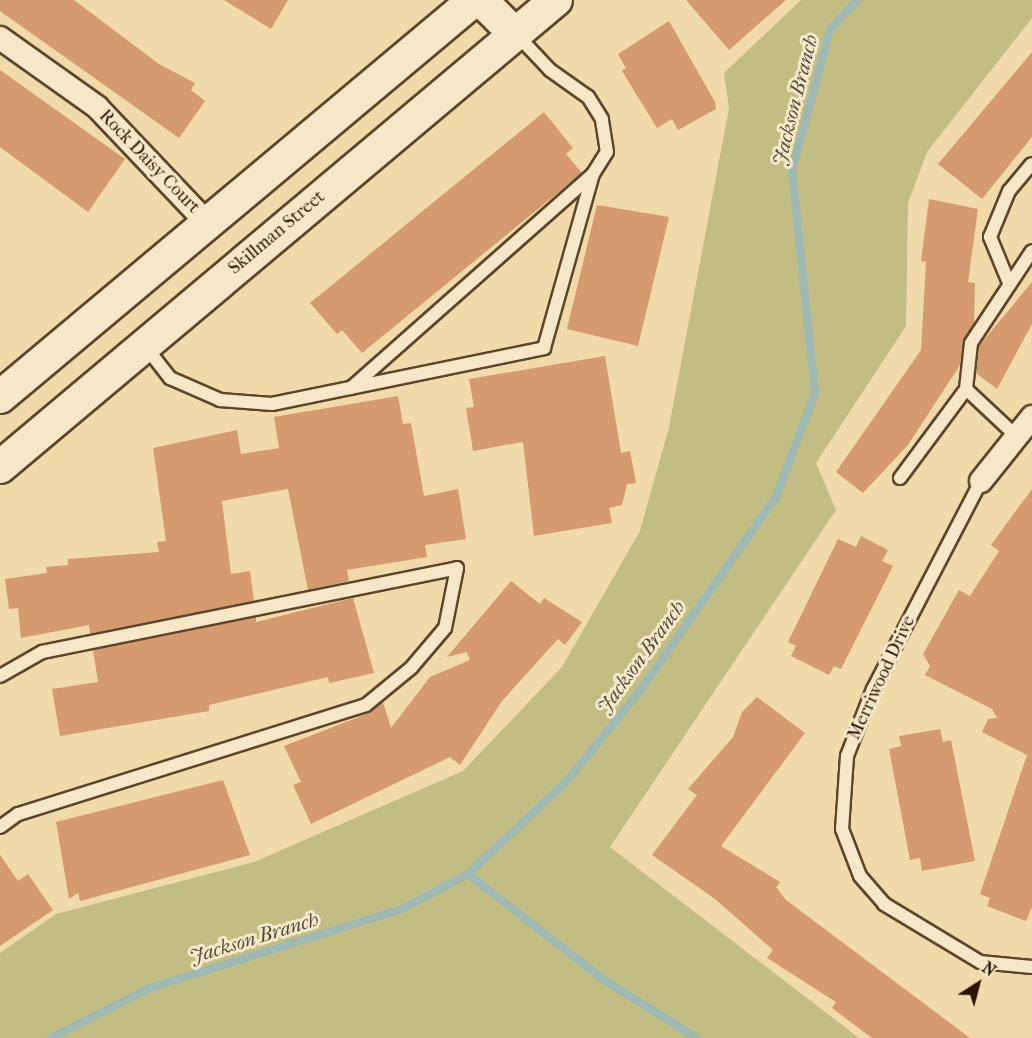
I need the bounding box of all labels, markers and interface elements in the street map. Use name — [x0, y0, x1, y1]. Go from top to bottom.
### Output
water label: Jackson Branch — [767, 32, 823, 168]
street label: Rock Daisy Court — [94, 106, 204, 218]
street label: Skillman Street — [224, 186, 330, 280]
water label: Jackson Branch — [592, 596, 690, 718]
street label: Merriwood Drive — [844, 612, 920, 744]
water label: Jackson Branch — [187, 907, 321, 969]
north arrow — [948, 954, 1008, 1014]
text: N — [978, 958, 999, 980]

